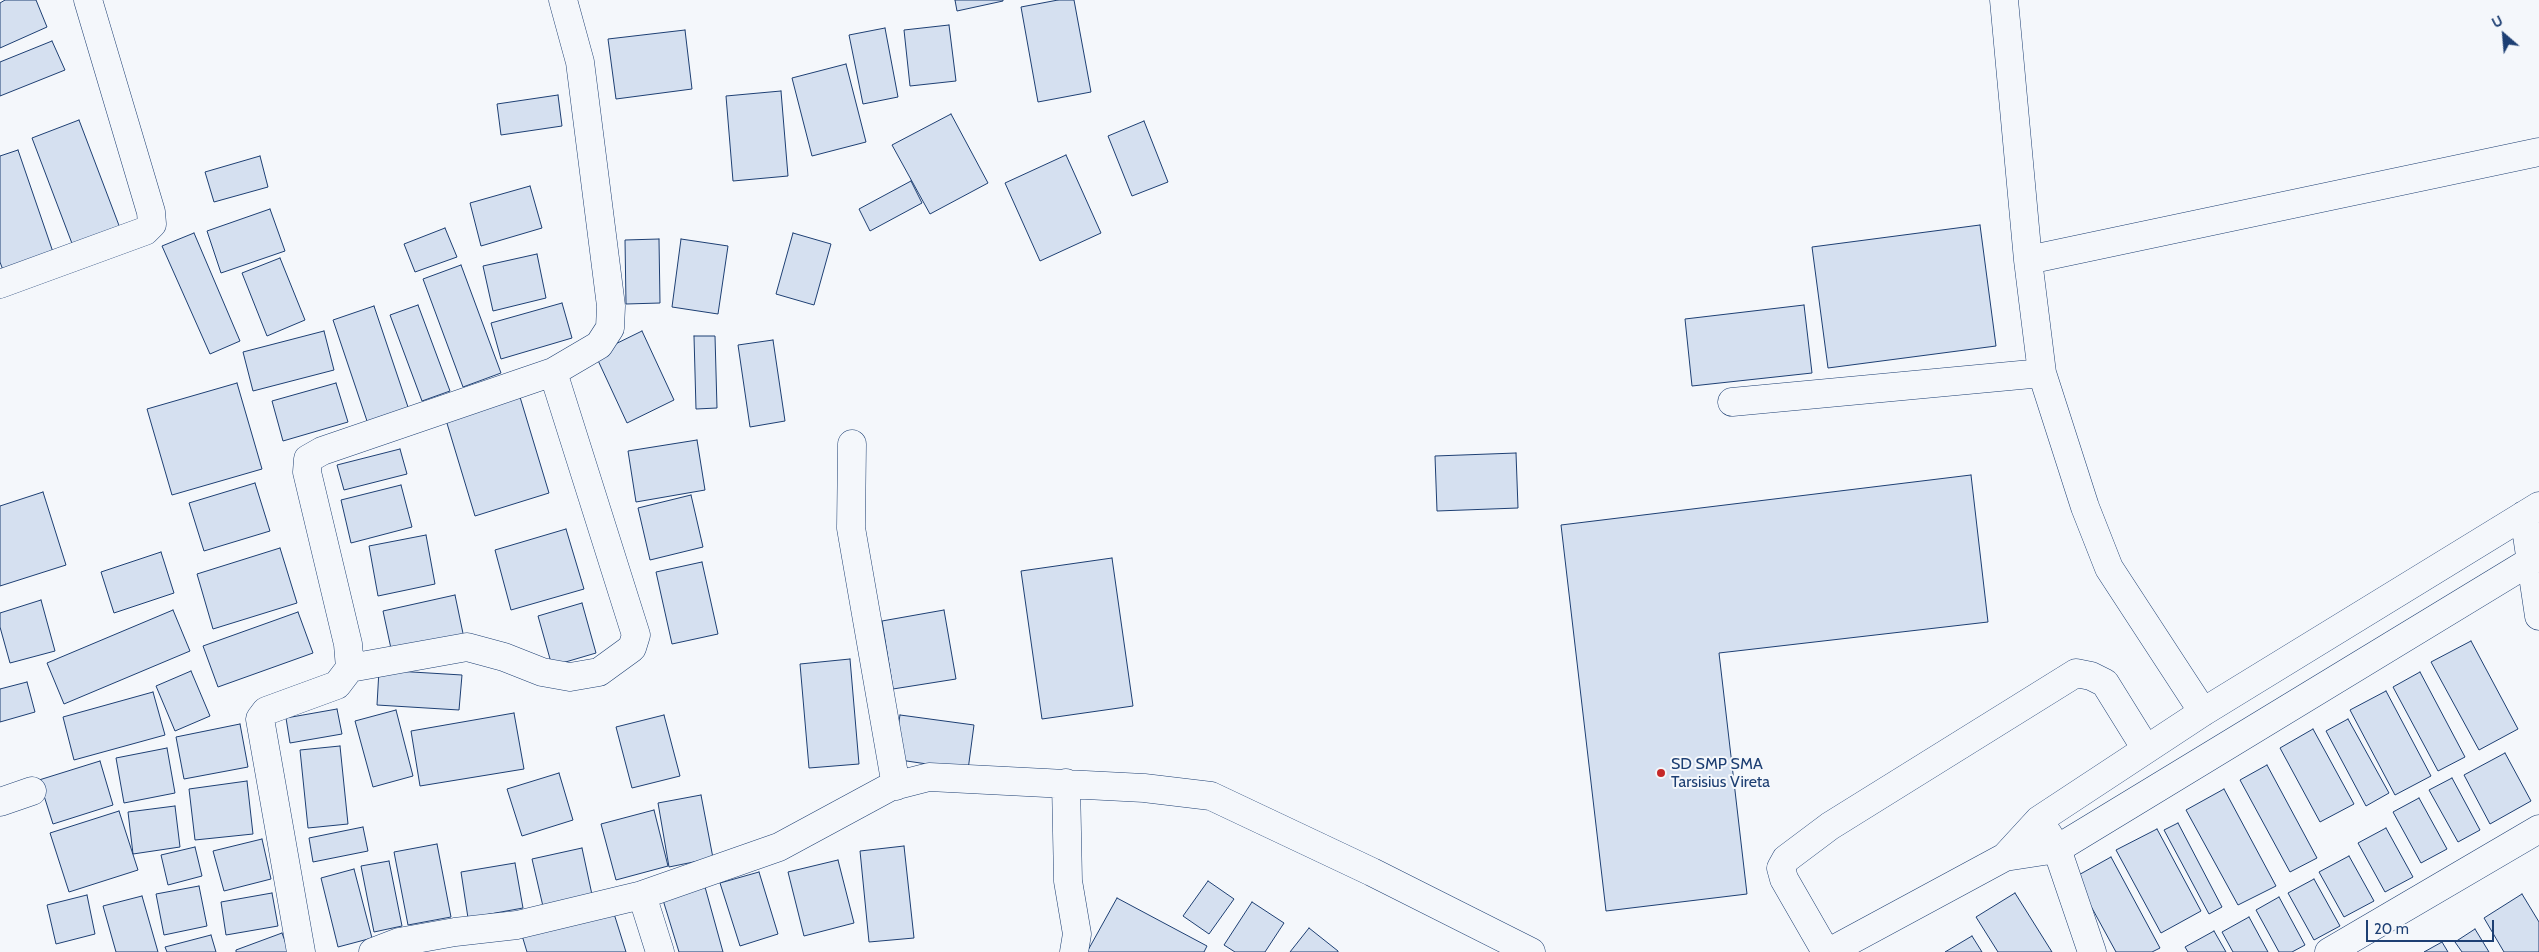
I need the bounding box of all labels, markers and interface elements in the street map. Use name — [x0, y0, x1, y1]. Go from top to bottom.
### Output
north arrow — [2479, 10, 2529, 60]
text: U — [2489, 11, 2506, 32]
place label: SD SMP SMA Tarsisius Vireta — [1671, 754, 1770, 792]
marker: SD SMP SMA Tarsisius Vireta — [1655, 767, 1667, 779]
scale bar — [2369, 910, 2496, 942]
text: 20 m — [2374, 920, 2409, 938]

